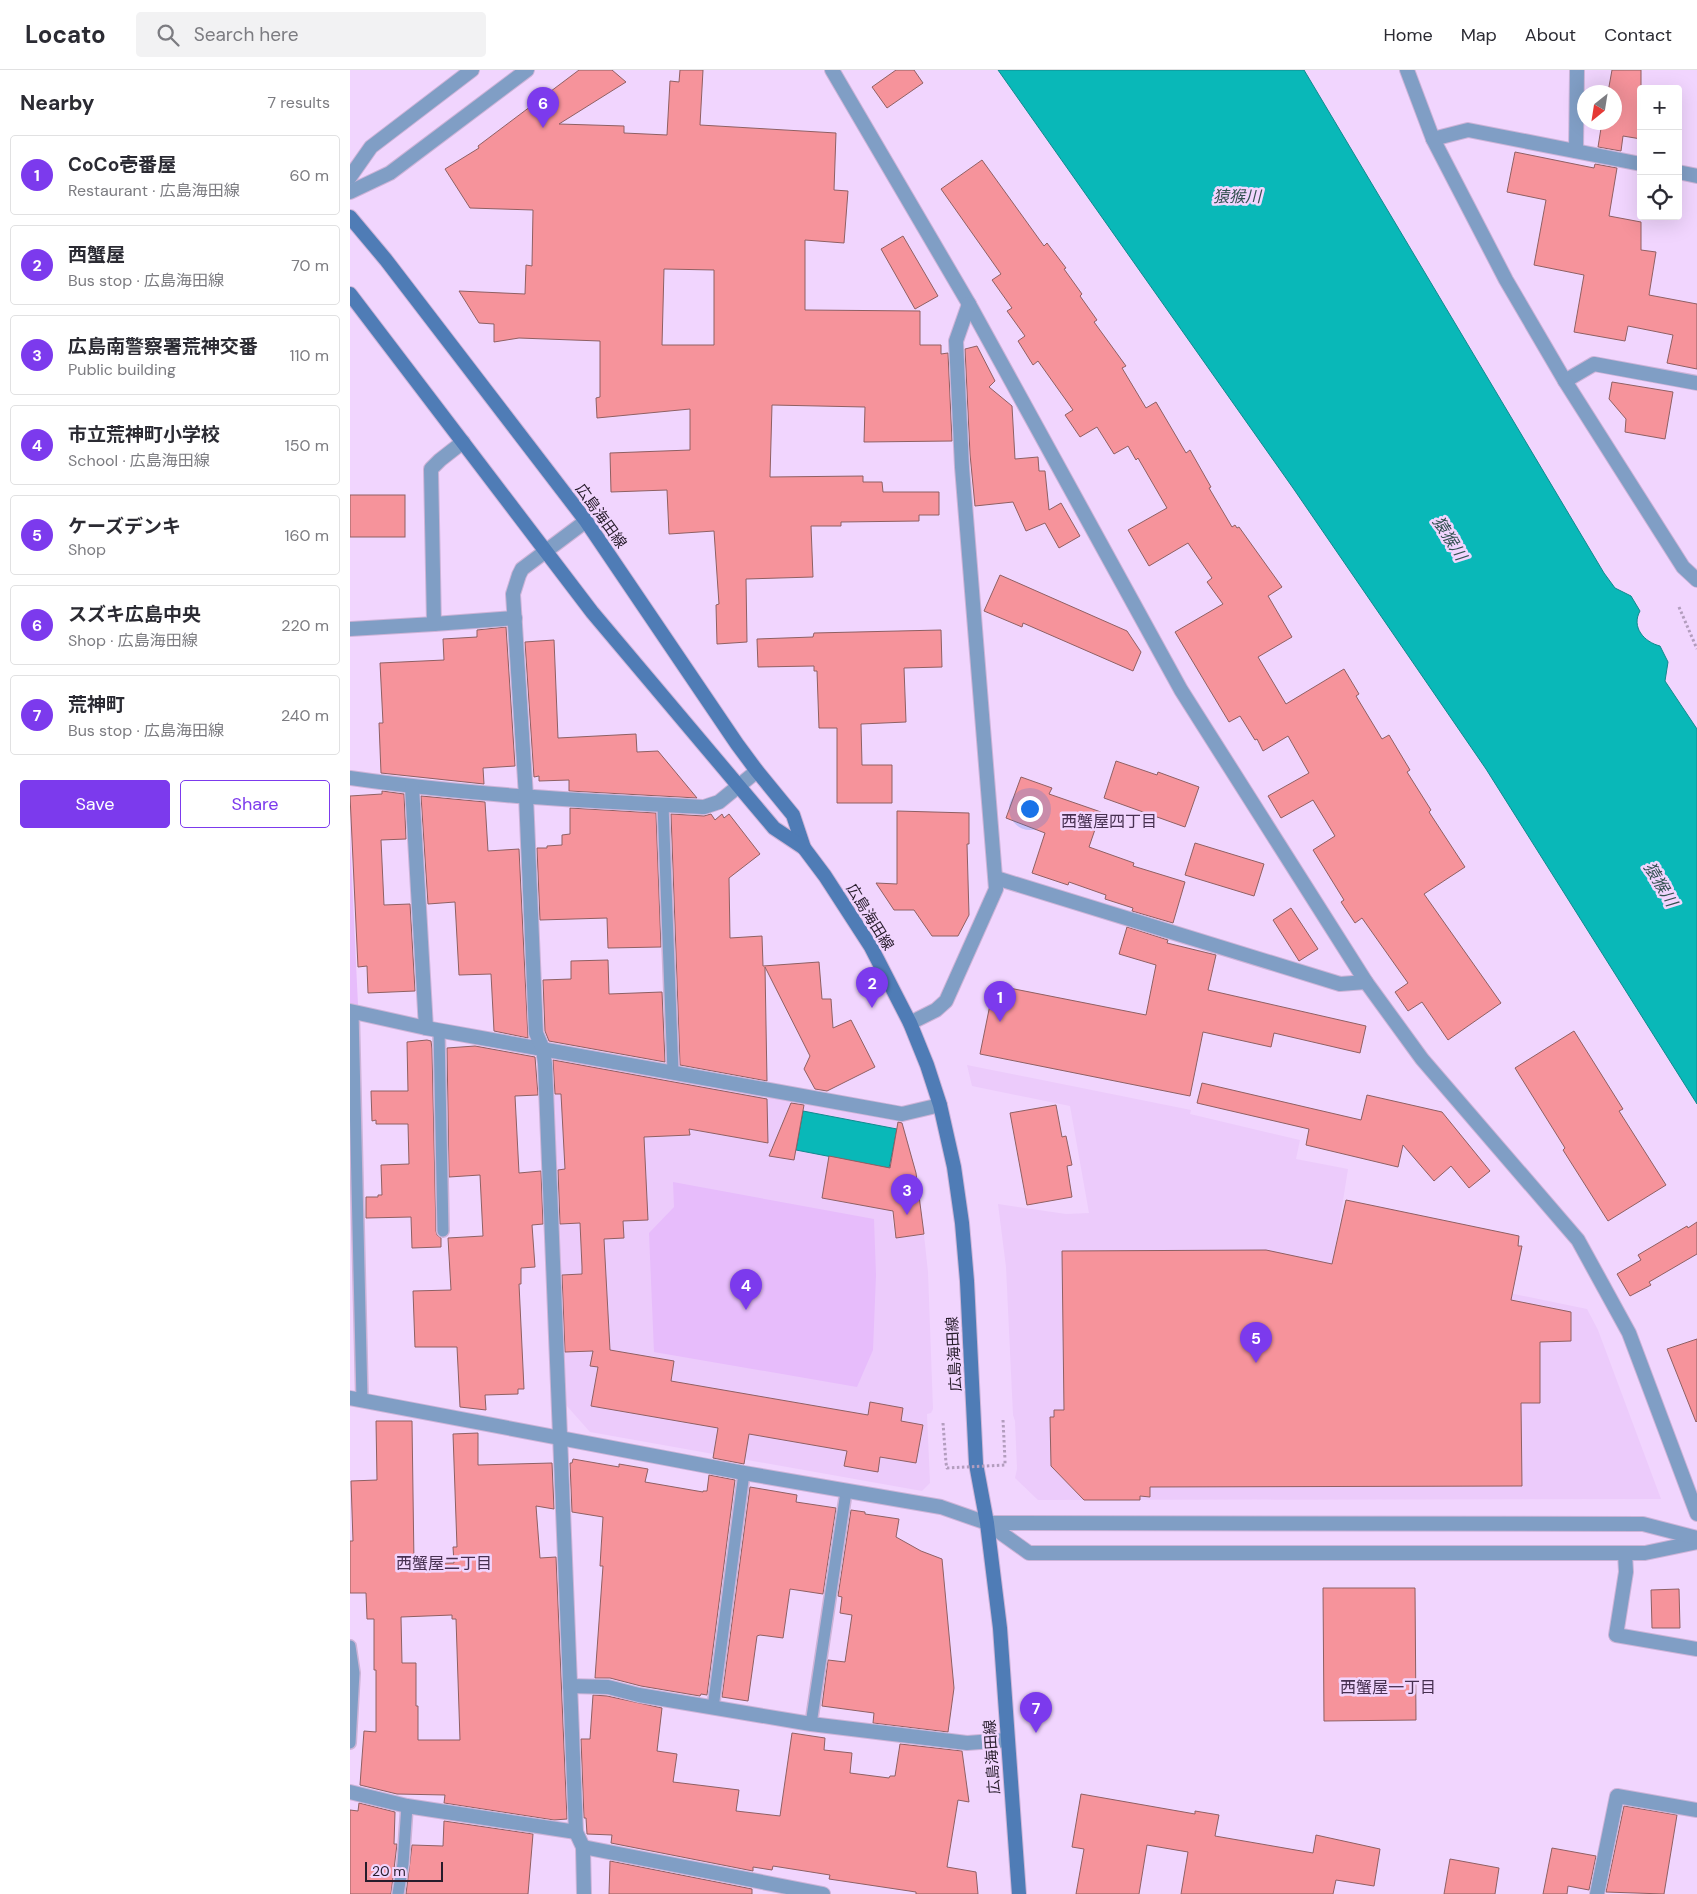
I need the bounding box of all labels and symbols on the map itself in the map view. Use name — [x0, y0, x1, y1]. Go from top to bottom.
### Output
north arrow — [1577, 85, 1622, 130]
pin: 6 — [527, 87, 559, 128]
water label: 猿猴川 — [1213, 186, 1263, 207]
street label: 広島海田線 — [571, 480, 631, 552]
water label: 猿猴川 — [1428, 512, 1472, 566]
your location — [1017, 796, 1043, 822]
district label: 西蟹屋四丁目 — [1061, 811, 1157, 832]
water label: 猿猴川 — [1639, 858, 1683, 912]
street label: 広島海田線 — [842, 880, 898, 954]
pin: 2 — [856, 967, 888, 1008]
pin: 1 — [984, 981, 1016, 1022]
pin: 3 — [891, 1174, 923, 1215]
pin: 4 — [730, 1269, 762, 1310]
street label: 広島海田線 — [942, 1316, 966, 1392]
pin: 5 — [1240, 1322, 1272, 1363]
district label: 西蟹屋二丁目 — [396, 1553, 492, 1574]
district label: 西蟹屋一丁目 — [1340, 1677, 1436, 1698]
pin: 7 — [1020, 1692, 1052, 1733]
street label: 広島海田線 — [979, 1719, 1005, 1795]
scale bar — [365, 1859, 442, 1882]

